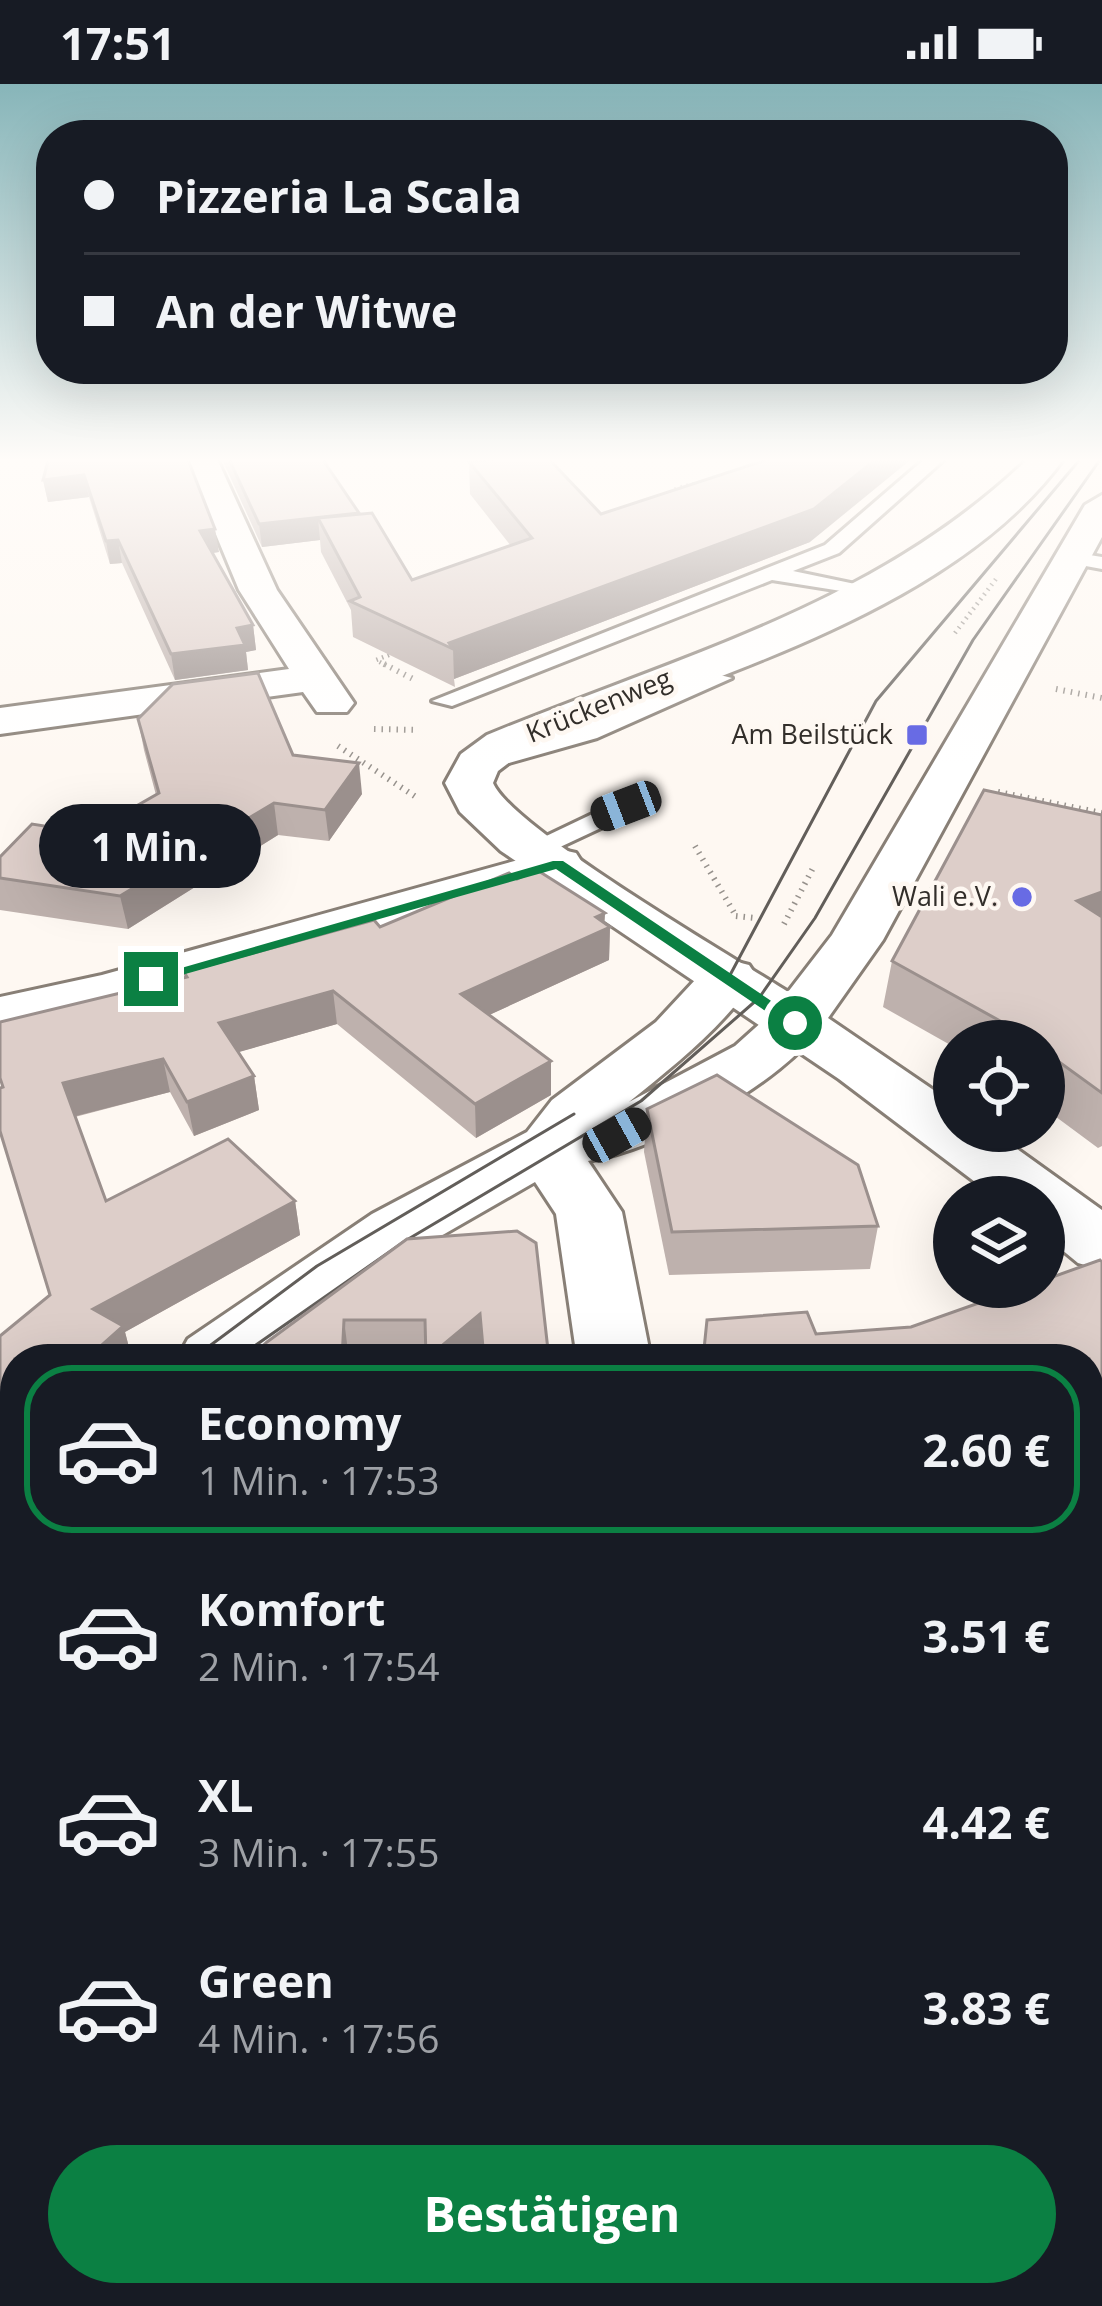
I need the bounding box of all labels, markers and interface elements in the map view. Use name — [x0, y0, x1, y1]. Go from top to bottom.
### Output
text: 17:51 — [60, 12, 176, 73]
text: Pizzeria La Scala — [156, 165, 522, 226]
text: An der Witwe — [156, 280, 457, 341]
street label: Krückenweg — [520, 659, 677, 751]
place label: Am Beilstück — [732, 715, 893, 752]
marker: Am Beilstück — [904, 722, 930, 748]
car — [586, 776, 666, 836]
callout: 1 Min. — [40, 805, 262, 889]
text: 1 Min. — [91, 819, 209, 872]
place label: Wali e.V. — [892, 877, 998, 914]
marker: Wali e.V. — [1009, 884, 1035, 910]
route end — [124, 952, 178, 1006]
route start — [768, 996, 822, 1050]
map controls — [933, 1020, 1065, 1308]
button: locate — [933, 1020, 1065, 1152]
car — [577, 1102, 657, 1168]
button: layers — [933, 1176, 1065, 1308]
text: Economy — [198, 1392, 401, 1453]
icon: car — [54, 1395, 162, 1503]
text: 2.60 € — [923, 1419, 1050, 1480]
text: 1 Min. · 17:53 — [198, 1453, 439, 1506]
text: Komfort — [198, 1578, 385, 1639]
icon: car — [54, 1581, 162, 1689]
text: 3.51 € — [923, 1605, 1050, 1666]
text: 2 Min. · 17:54 — [198, 1639, 439, 1692]
text: XL — [198, 1764, 253, 1825]
icon: car — [54, 1767, 162, 1875]
text: 4.42 € — [923, 1791, 1050, 1852]
text: 3 Min. · 17:55 — [198, 1825, 439, 1878]
text: Green — [198, 1950, 334, 2011]
icon: car — [54, 1953, 162, 2061]
text: 3.83 € — [923, 1977, 1050, 2038]
text: 4 Min. · 17:56 — [198, 2011, 439, 2064]
button: Bestätigen — [48, 2145, 1056, 2283]

